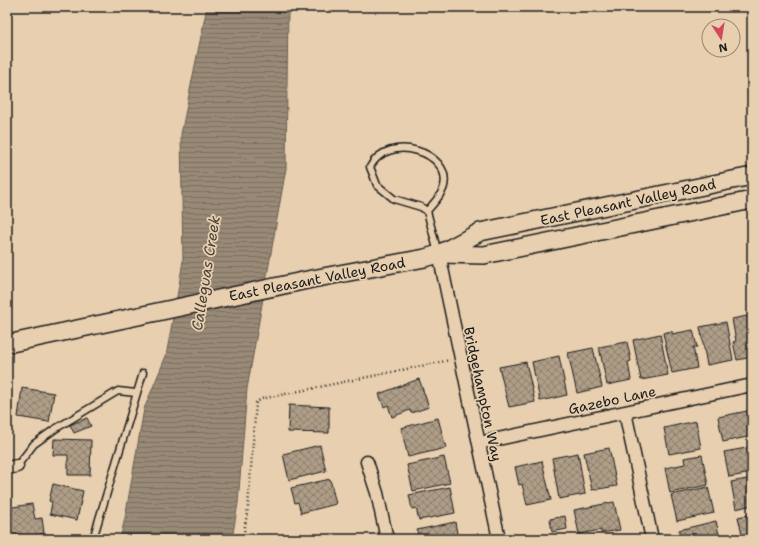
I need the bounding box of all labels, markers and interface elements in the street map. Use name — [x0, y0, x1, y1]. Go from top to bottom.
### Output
north arrow — [701, 18, 741, 58]
text: N — [717, 39, 729, 56]
street label: East Pleasant Valley Road — [539, 175, 718, 229]
water label: Calleguas Creek — [187, 214, 225, 332]
street label: East Pleasant Valley Road — [227, 253, 407, 305]
street label: Bridgehampton Way — [460, 325, 506, 463]
street label: Gazebo Lane — [567, 382, 658, 418]

